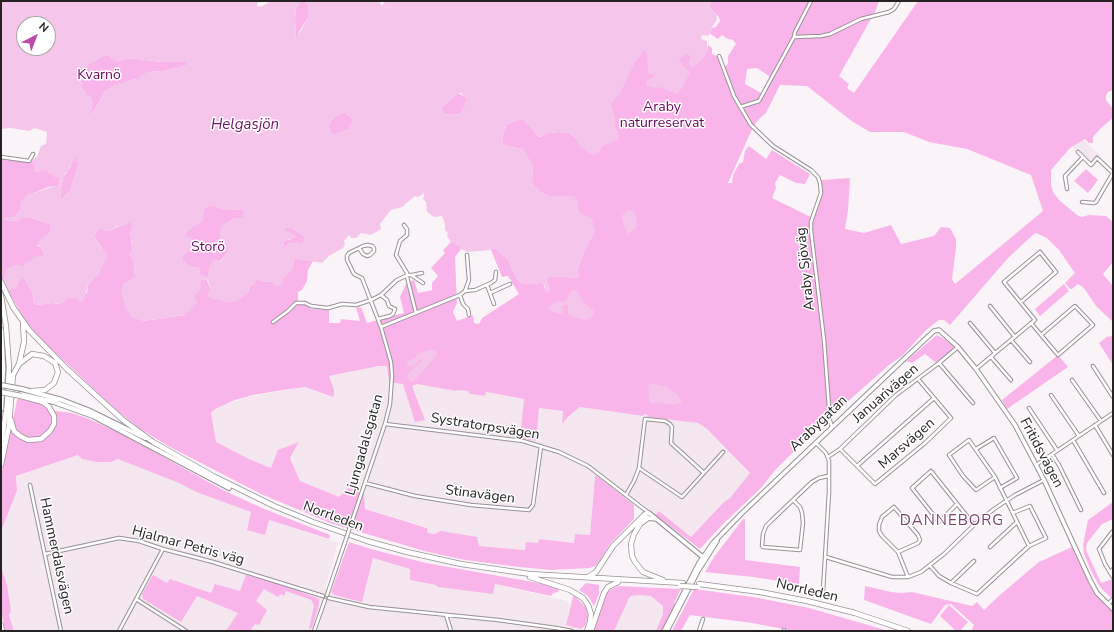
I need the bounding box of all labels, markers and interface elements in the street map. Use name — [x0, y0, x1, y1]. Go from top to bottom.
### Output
north arrow — [16, 16, 56, 56]
text: N — [36, 19, 52, 36]
park label: Kvarnö — [77, 68, 121, 84]
park label: Araby naturreservat — [620, 100, 704, 132]
water label: Helgasjön — [211, 116, 279, 134]
street label: Araby Sjöväg — [793, 226, 819, 312]
park label: Storö — [191, 240, 225, 256]
street label: Januarivägen — [850, 361, 922, 427]
street label: Ljungadalsgatan — [343, 392, 387, 498]
street label: Arabygatan — [787, 392, 851, 456]
street label: Systratorpsvägen — [429, 410, 541, 444]
street label: Marsvägen — [875, 415, 939, 473]
street label: Fritidsvägen — [1016, 415, 1066, 491]
street label: Stinavägen — [444, 482, 516, 508]
street label: Hammerdalsvägen — [35, 496, 77, 616]
street label: Norrleden — [300, 498, 366, 536]
district label: DANNEBORG — [900, 512, 1004, 530]
street label: Hjalmar Petris väg — [130, 523, 246, 569]
street label: Norrleden — [774, 576, 840, 606]

